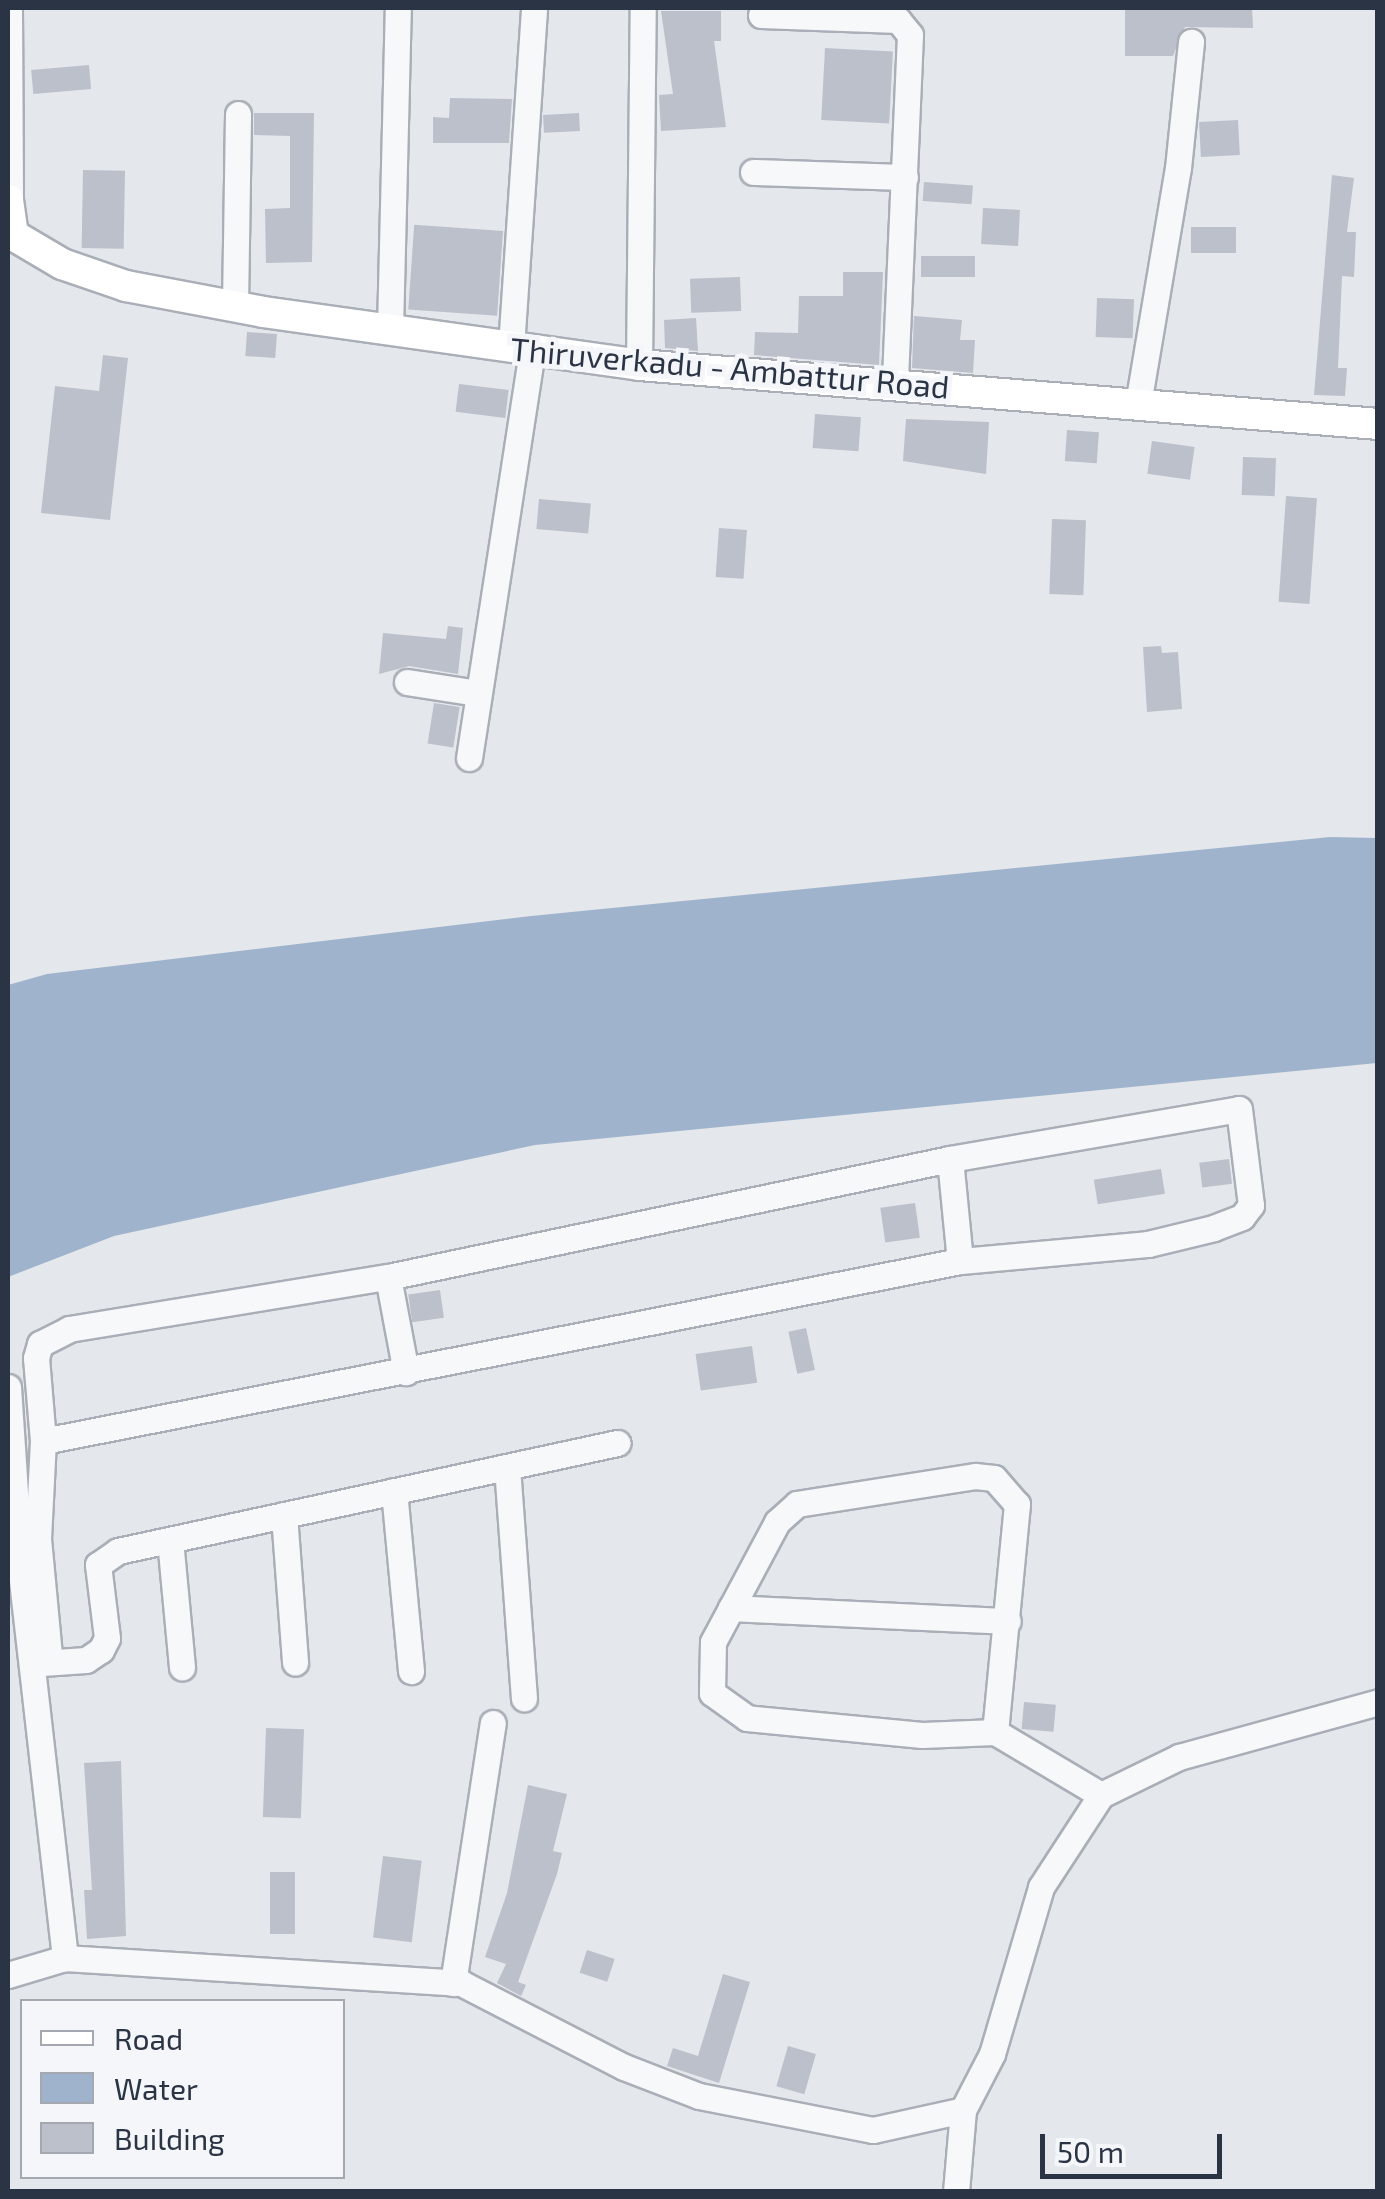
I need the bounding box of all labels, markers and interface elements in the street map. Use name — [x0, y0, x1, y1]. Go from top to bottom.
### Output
street label: Thiruverkadu - Ambattur Road — [508, 329, 952, 405]
legend — [20, 1999, 345, 2179]
text: Road — [114, 2020, 183, 2056]
text: Water — [114, 2070, 198, 2106]
scale bar — [1045, 2114, 1228, 2176]
text: Building — [114, 2120, 225, 2156]
text: 50 m — [1057, 2133, 1124, 2169]

